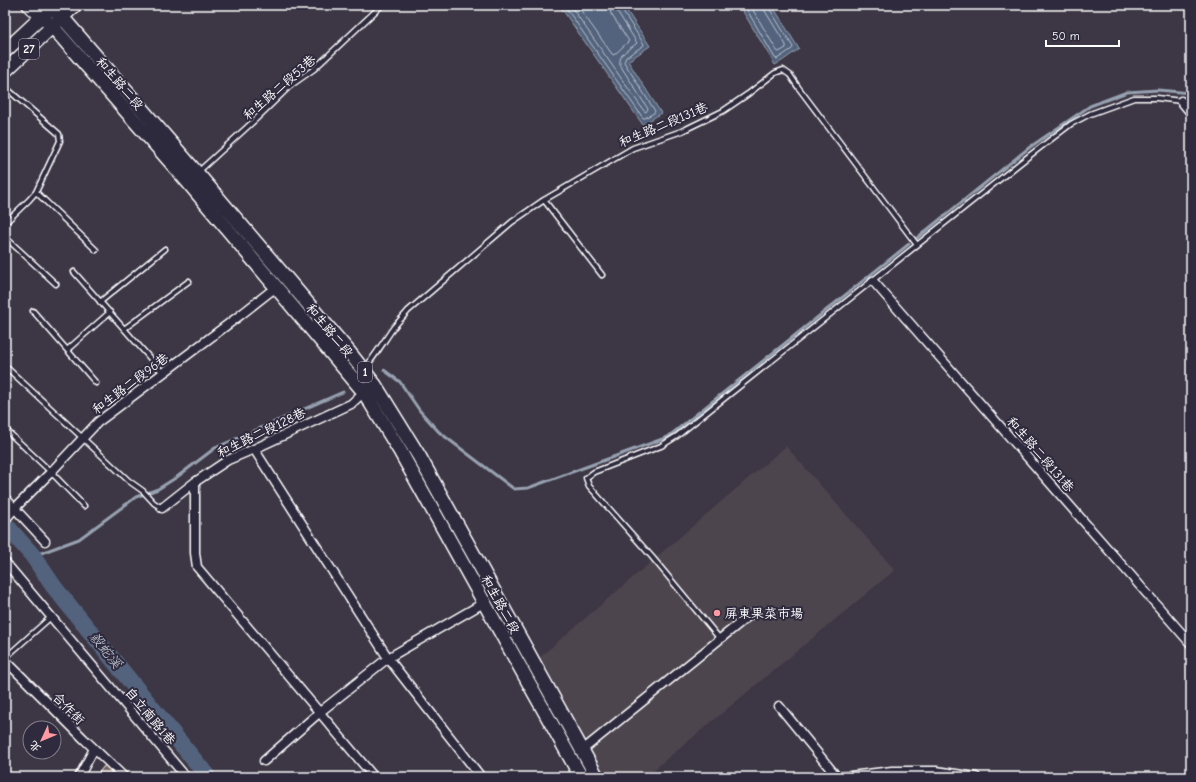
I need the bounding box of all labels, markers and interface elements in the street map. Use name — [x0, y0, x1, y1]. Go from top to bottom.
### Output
scale bar — [1046, 22, 1119, 48]
text: 50 m — [1052, 29, 1080, 43]
road number: 27 — [19, 39, 39, 59]
street label: 和生路二段53巷 — [240, 52, 319, 123]
street label: 和生路二段 — [93, 54, 147, 113]
street label: 和生路二段131巷 — [617, 99, 710, 150]
street label: 和生路二段 — [303, 301, 356, 360]
street label: 和生路二段96巷 — [89, 350, 172, 417]
road number: 1 — [358, 362, 372, 382]
street label: 和生路二段128巷 — [214, 405, 308, 460]
street label: 和生路二段131巷 — [1004, 414, 1077, 495]
street label: 和生路二段 — [478, 572, 523, 636]
place label: 屏東果菜市場 — [725, 606, 803, 621]
marker: 屏東果菜市場 — [712, 608, 722, 618]
water label: 殺蛇溪 — [86, 629, 126, 673]
street label: 自立南路1巷 — [122, 685, 179, 748]
street label: 合作街 — [50, 689, 88, 727]
north arrow — [22, 720, 62, 760]
text: 北 — [27, 738, 44, 755]

